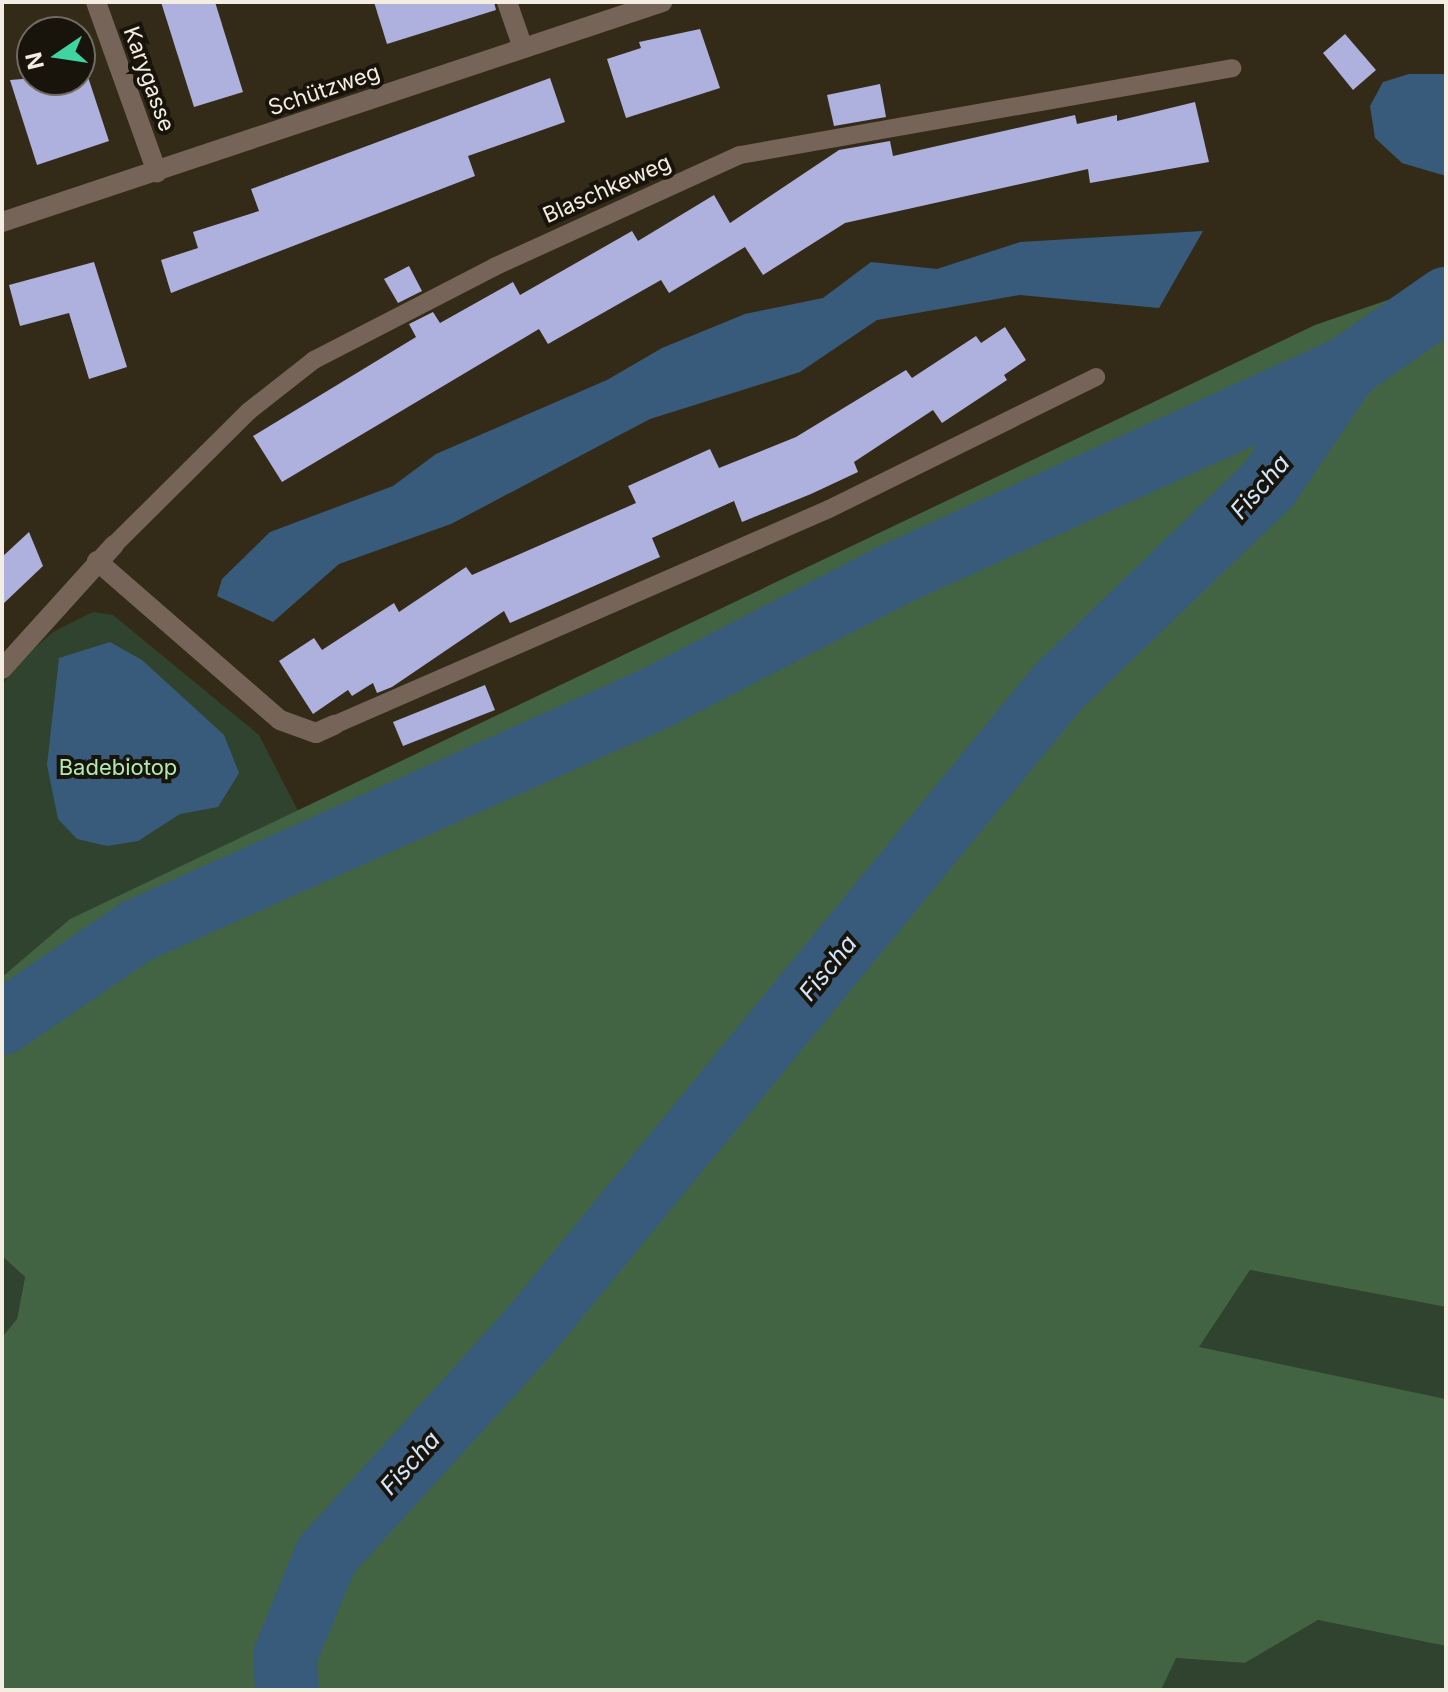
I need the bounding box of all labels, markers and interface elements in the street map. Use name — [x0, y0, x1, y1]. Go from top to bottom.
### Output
north arrow — [16, 16, 96, 96]
street label: Karygasse — [118, 23, 180, 135]
text: N — [20, 50, 49, 72]
street label: Schützweg — [265, 59, 383, 121]
street label: Blaschkeweg — [539, 149, 675, 229]
water label: Fischa — [1224, 449, 1296, 525]
park label: Badebiotop — [59, 755, 177, 781]
water label: Fischa — [793, 930, 863, 1006]
water label: Fischa — [374, 1425, 446, 1501]

